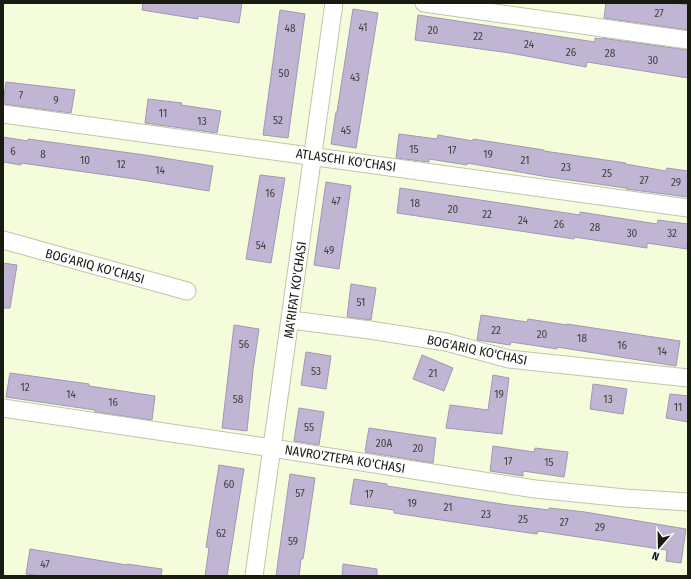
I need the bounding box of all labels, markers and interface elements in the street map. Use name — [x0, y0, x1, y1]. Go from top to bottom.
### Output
house number: 27 — [654, 7, 664, 20]
house number: 41 — [358, 21, 368, 34]
house number: 48 — [285, 22, 296, 35]
house number: 20 — [428, 24, 439, 37]
house number: 22 — [473, 30, 483, 43]
house number: 24 — [524, 38, 535, 51]
house number: 26 — [566, 46, 577, 59]
house number: 28 — [605, 47, 616, 60]
house number: 30 — [648, 54, 659, 67]
house number: 50 — [279, 67, 290, 80]
house number: 43 — [350, 71, 360, 84]
house number: 7 — [19, 89, 24, 102]
house number: 9 — [53, 94, 59, 107]
house number: 11 — [159, 107, 167, 120]
house number: 52 — [273, 114, 283, 127]
house number: 13 — [197, 115, 207, 128]
house number: 45 — [341, 124, 351, 137]
house number: 15 — [409, 143, 419, 156]
house number: 17 — [448, 144, 457, 157]
house number: 6 — [10, 145, 16, 158]
street label: ATLASCHI KO'CHASI — [295, 146, 397, 174]
house number: 8 — [40, 148, 46, 161]
house number: 19 — [483, 148, 493, 161]
house number: 10 — [80, 154, 90, 167]
house number: 21 — [521, 154, 529, 167]
house number: 12 — [116, 158, 126, 171]
house number: 23 — [561, 161, 571, 174]
house number: 14 — [155, 164, 165, 177]
house number: 25 — [602, 167, 612, 180]
house number: 27 — [639, 174, 649, 187]
house number: 29 — [671, 176, 681, 189]
house number: 16 — [265, 187, 275, 200]
house number: 47 — [331, 195, 341, 208]
house number: 18 — [410, 197, 420, 210]
house number: 20 — [448, 203, 459, 216]
house number: 22 — [482, 208, 492, 221]
house number: 24 — [518, 214, 529, 227]
house number: 26 — [554, 218, 565, 231]
house number: 28 — [590, 221, 601, 234]
house number: 30 — [627, 227, 638, 240]
house number: 32 — [667, 227, 677, 240]
house number: 54 — [256, 239, 267, 252]
street label: MA'RIFAT KO'CHASI — [281, 241, 309, 339]
house number: 49 — [324, 244, 334, 257]
street label: BOG'ARIQ KO'CHASI — [44, 246, 146, 286]
house number: 51 — [357, 296, 365, 309]
house number: 22 — [491, 324, 501, 337]
house number: 20 — [537, 328, 548, 341]
street label: BOG'ARIQ KO'CHASI — [426, 332, 528, 368]
house number: 18 — [577, 332, 587, 345]
house number: 56 — [239, 338, 250, 351]
house number: 16 — [617, 339, 627, 352]
house number: 14 — [657, 345, 667, 358]
house number: 53 — [311, 365, 321, 378]
house number: 21 — [429, 367, 437, 380]
house number: 12 — [20, 381, 30, 394]
house number: 14 — [66, 388, 76, 401]
house number: 19 — [494, 388, 504, 401]
house number: 58 — [233, 393, 244, 406]
house number: 13 — [603, 393, 613, 406]
house number: 16 — [108, 396, 118, 409]
house number: 11 — [674, 401, 682, 414]
house number: 55 — [304, 421, 314, 434]
house number: 20A — [376, 437, 392, 450]
street label: NAVRO'ZTEPA KO'CHASI — [284, 442, 406, 476]
house number: 20 — [413, 442, 424, 455]
house number: 17 — [504, 455, 513, 468]
house number: 15 — [544, 456, 554, 469]
house number: 60 — [223, 478, 235, 491]
house number: 57 — [295, 487, 305, 500]
house number: 17 — [365, 488, 374, 501]
house number: 19 — [407, 497, 417, 510]
house number: 21 — [444, 501, 452, 514]
house number: 23 — [481, 508, 491, 521]
house number: 25 — [518, 513, 528, 526]
house number: 27 — [559, 516, 569, 529]
house number: 29 — [595, 521, 605, 534]
house number: 62 — [216, 527, 226, 540]
north arrow — [639, 527, 679, 567]
house number: 59 — [288, 535, 298, 548]
text: N — [650, 549, 661, 563]
house number: 47 — [40, 558, 50, 571]

